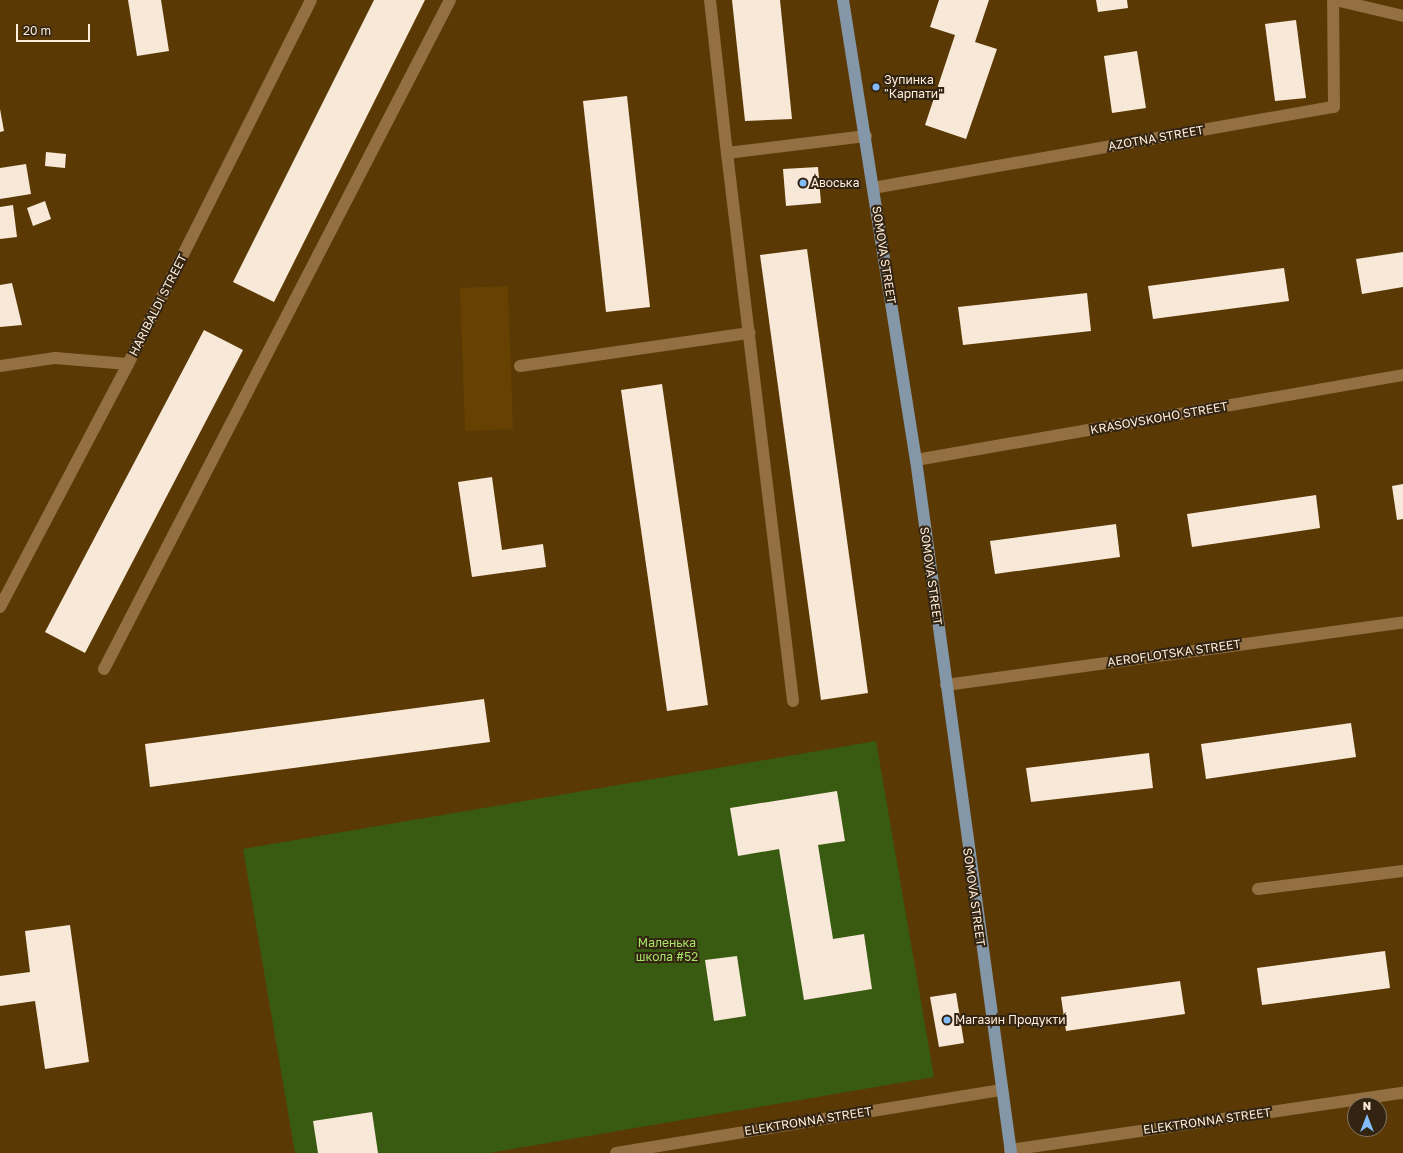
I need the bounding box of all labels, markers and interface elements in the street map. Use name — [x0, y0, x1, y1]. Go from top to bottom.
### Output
scale bar — [18, 16, 92, 42]
text: 20 m — [23, 23, 51, 38]
place label: Зупинка "Карпати" — [884, 73, 943, 101]
marker: Зупинка "Карпати" — [871, 82, 881, 92]
street label: AZOTNA STREET — [1107, 123, 1205, 153]
place label: Авоська — [811, 176, 859, 190]
marker: Авоська — [798, 178, 808, 188]
street label: SOMOVA STREET — [869, 205, 899, 305]
street label: HARIBALDI STREET — [126, 252, 190, 358]
street label: KRASOVSKOHO STREET — [1089, 399, 1229, 437]
street label: SOMOVA STREET — [917, 526, 945, 626]
street label: AEROFLOTSKA STREET — [1106, 637, 1242, 669]
street label: SOMOVA STREET — [960, 847, 988, 947]
park label: Маленька школа #52 — [636, 936, 698, 964]
place label: Магазин Продукти — [955, 1013, 1066, 1027]
marker: Магазин Продукти — [942, 1015, 952, 1025]
north arrow — [1347, 1097, 1387, 1137]
text: N — [1363, 1099, 1371, 1112]
street label: ELEKTRONNA STREET — [743, 1104, 873, 1138]
street label: ELEKTRONNA STREET — [1142, 1105, 1272, 1137]

